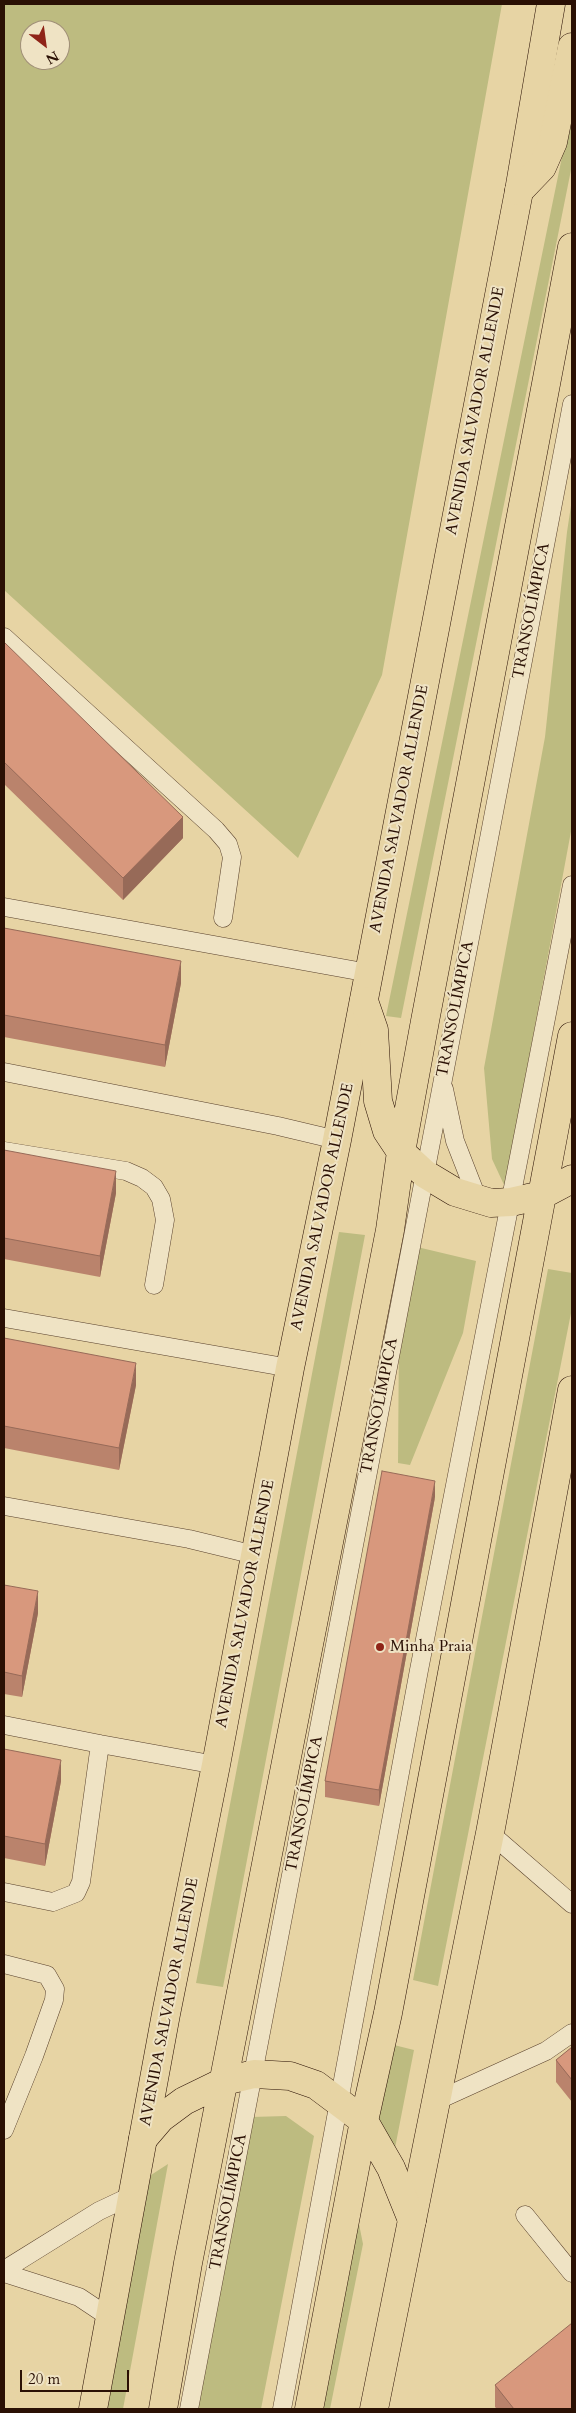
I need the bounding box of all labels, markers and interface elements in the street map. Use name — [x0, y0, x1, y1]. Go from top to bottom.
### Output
north arrow — [20, 20, 70, 70]
text: N — [42, 46, 62, 69]
street label: AVENIDA SALVADOR ALLENDE — [442, 285, 510, 537]
street label: TRANSOLÍMPICA — [509, 541, 555, 681]
street label: AVENIDA SALVADOR ALLENDE — [366, 683, 434, 935]
street label: TRANSOLÍMPICA — [433, 939, 479, 1079]
street label: AVENIDA SALVADOR ALLENDE — [287, 1082, 359, 1332]
street label: TRANSOLÍMPICA — [357, 1336, 403, 1476]
street label: AVENIDA SALVADOR ALLENDE — [212, 1478, 280, 1730]
place label: Minha Praia — [390, 1637, 472, 1657]
marker: Minha Praia — [374, 1641, 386, 1653]
street label: TRANSOLÍMPICA — [282, 1734, 328, 1874]
street label: AVENIDA SALVADOR ALLENDE — [136, 1876, 204, 2128]
street label: TRANSOLÍMPICA — [206, 2132, 252, 2272]
scale bar — [22, 2360, 131, 2392]
text: 20 m — [28, 2369, 60, 2389]

